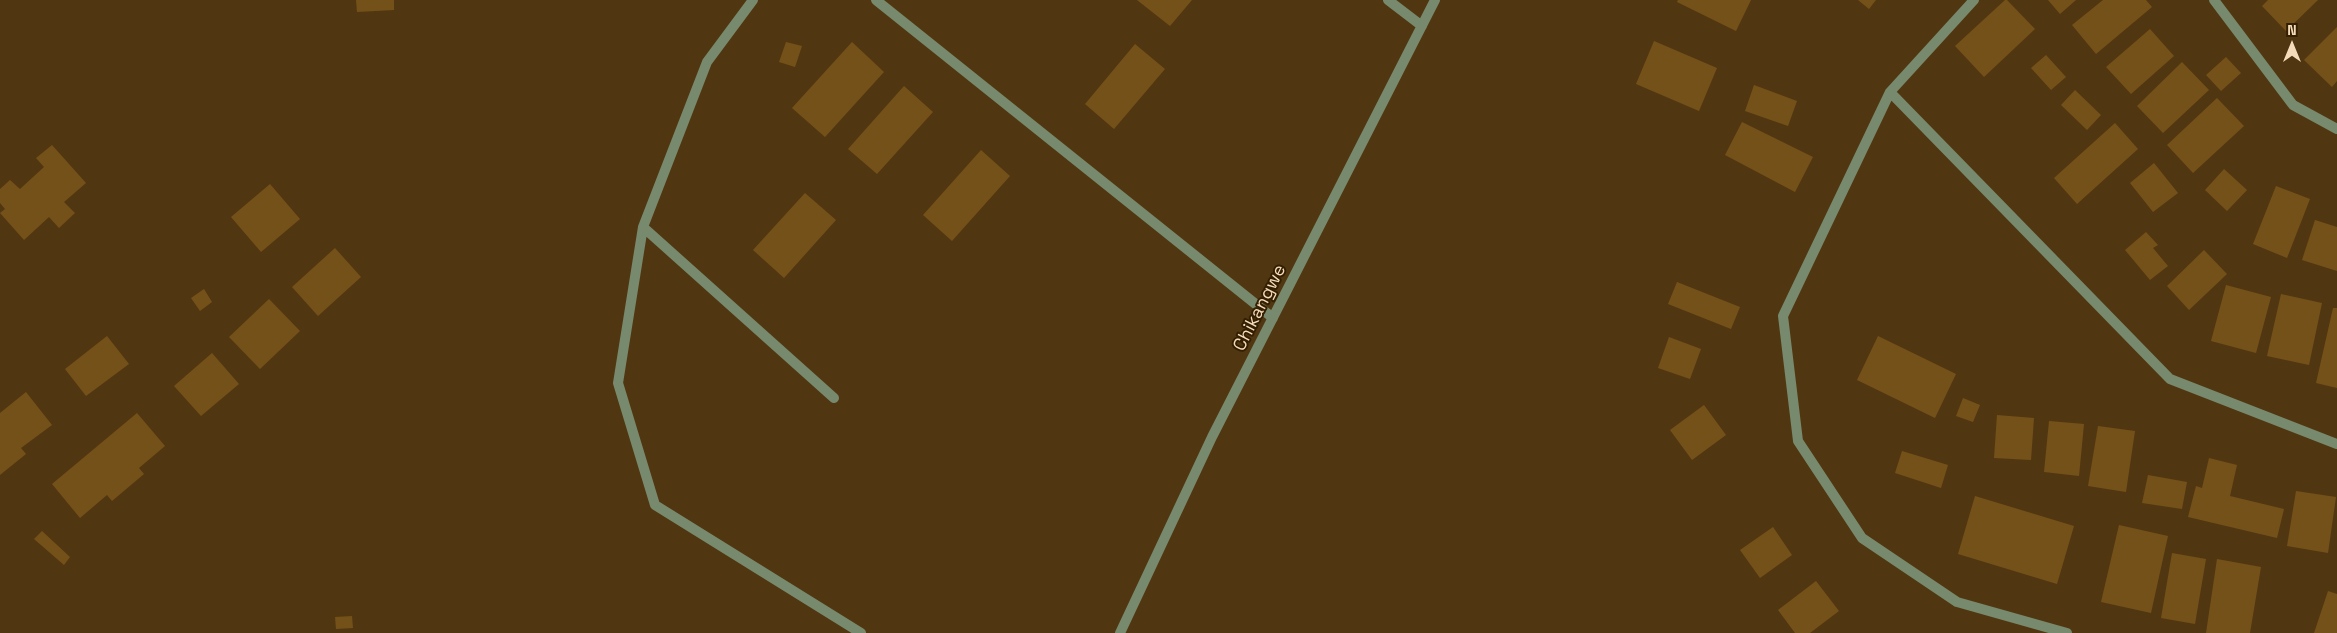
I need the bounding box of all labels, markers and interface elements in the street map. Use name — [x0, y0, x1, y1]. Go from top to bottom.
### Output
north arrow — [2267, 20, 2317, 70]
text: N — [2287, 21, 2297, 39]
street label: Chikangwe — [1229, 261, 1291, 355]

